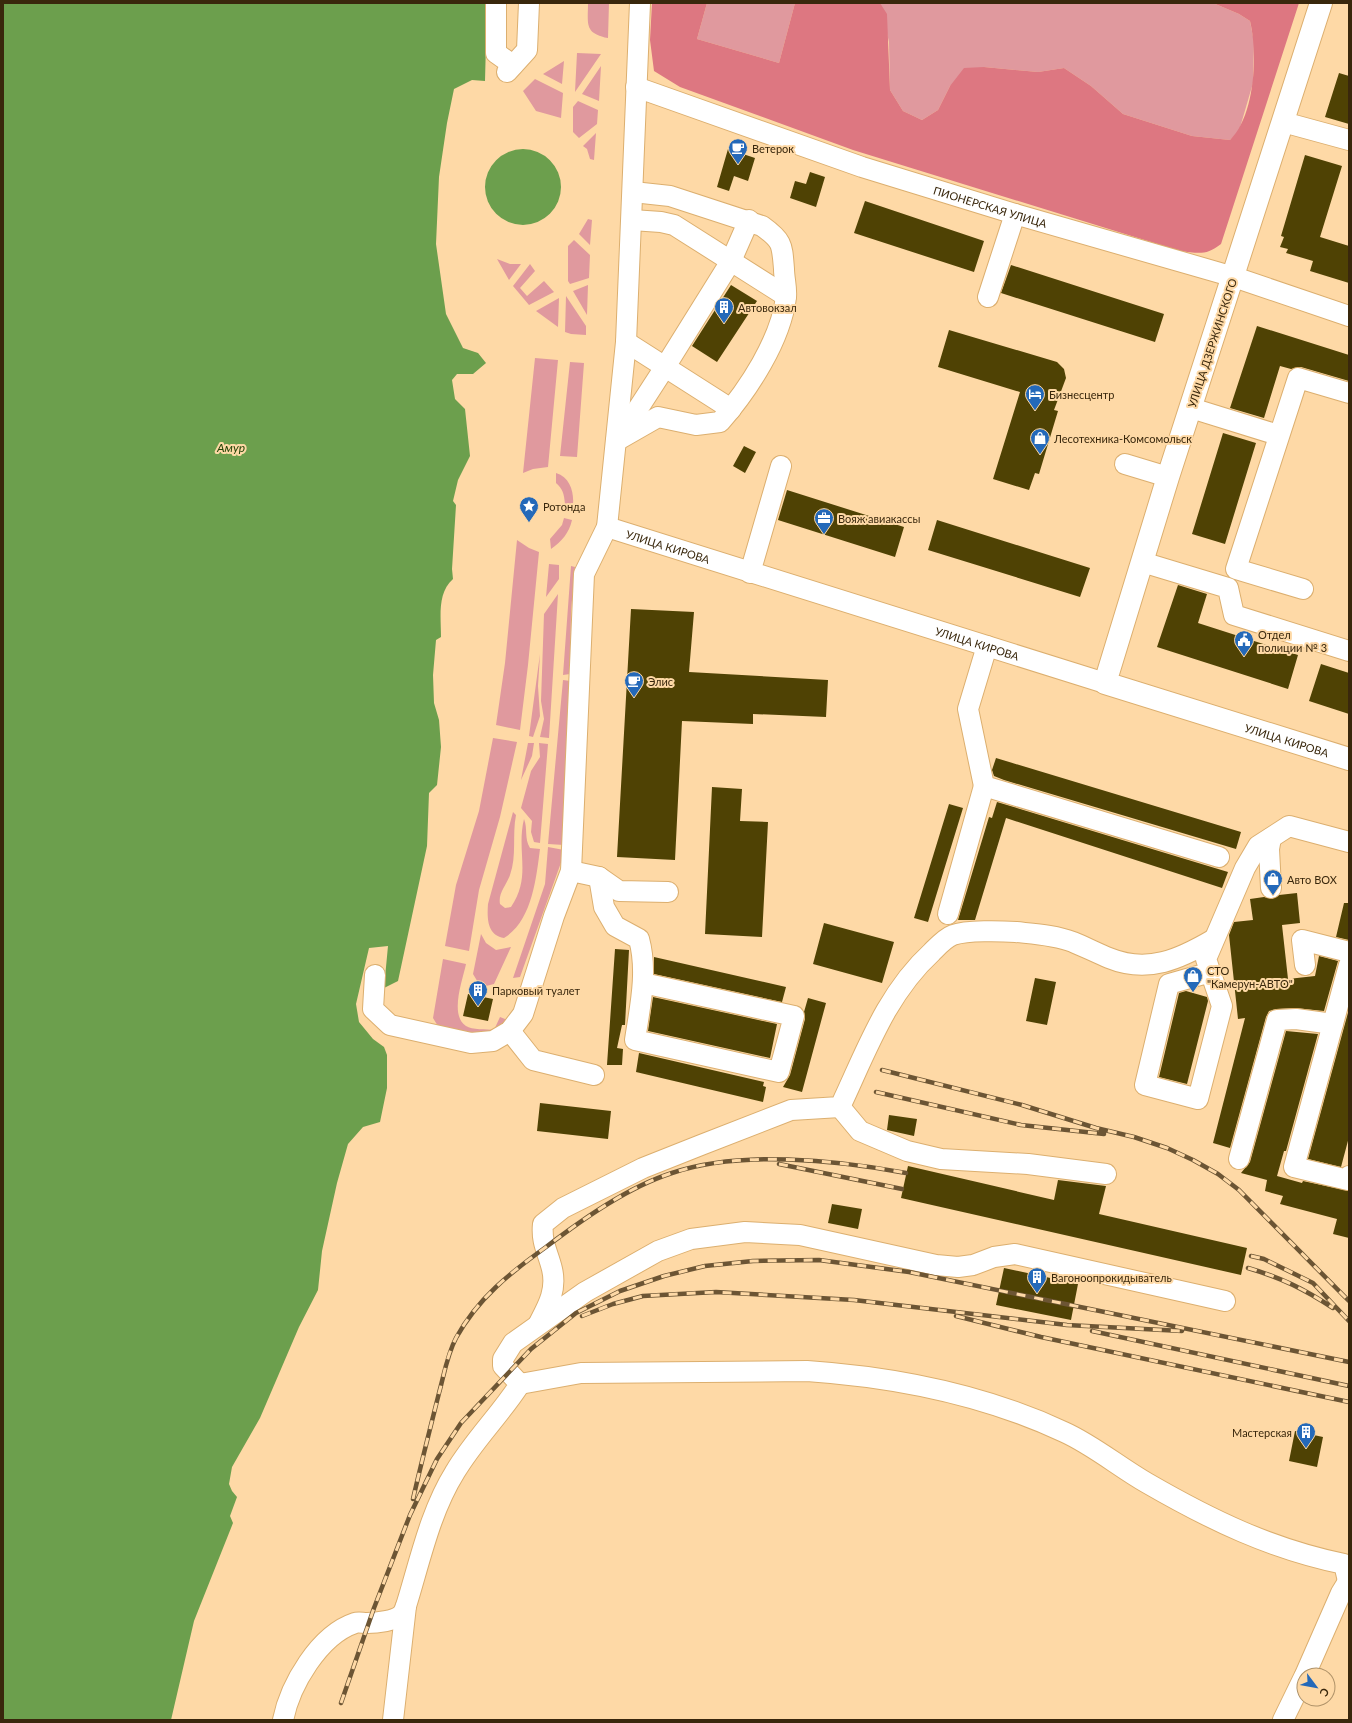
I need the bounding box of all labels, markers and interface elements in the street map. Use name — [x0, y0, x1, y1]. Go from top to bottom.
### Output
cafe icon: Ветерок — [727, 137, 749, 165]
place label: Ветерок — [752, 142, 794, 155]
street label: ПИОНЕРСКАЯ УЛИЦА — [932, 183, 1049, 230]
street label: УЛИЦА ДЗЕРЖИНСКОГО — [1185, 277, 1239, 409]
building icon: Автовокзал — [713, 296, 735, 324]
place label: Автовокзал — [738, 301, 797, 314]
hotel icon: Бизнесцентр — [1024, 383, 1046, 411]
place label: Бизнесцентр — [1049, 388, 1115, 401]
shop icon: Лесотехника-Комсомольск — [1029, 427, 1051, 455]
place label: Лесотехника-Комсомольск — [1053, 432, 1192, 445]
water label: Амур — [216, 440, 245, 455]
place icon: Ротонда — [518, 495, 540, 523]
place label: Ротонда — [543, 500, 585, 513]
office icon: Вояж авиакассы — [813, 507, 835, 535]
place label: Вояж авиакассы — [838, 512, 920, 525]
street label: УЛИЦА КИРОВА — [625, 527, 712, 566]
street label: УЛИЦА КИРОВА — [934, 624, 1021, 662]
place label: Отдел полиции № 3 — [1258, 628, 1327, 654]
public building icon: Отдел полиции № 3 — [1233, 629, 1255, 657]
cafe icon: Элис — [623, 670, 645, 698]
place label: Элис — [648, 675, 673, 688]
street label: УЛИЦА КИРОВА — [1243, 720, 1331, 759]
shop icon: Авто BOX — [1262, 868, 1284, 896]
place label: Авто BOX — [1287, 873, 1338, 886]
place label: СТО "Камерун-АВТО" — [1207, 964, 1293, 990]
shop icon: СТО "Камерун-АВТО" — [1182, 965, 1204, 993]
building icon: Парковый туалет — [467, 979, 489, 1007]
place label: Парковый туалет — [492, 984, 581, 997]
building icon: Вагоноопрокидыватель — [1026, 1266, 1048, 1294]
place label: Вагоноопрокидыватель — [1051, 1271, 1172, 1284]
building icon: Мастерская — [1295, 1421, 1317, 1449]
place label: Мастерская — [1232, 1426, 1292, 1439]
north arrow — [1296, 1667, 1336, 1707]
text: С — [1317, 1686, 1332, 1700]

